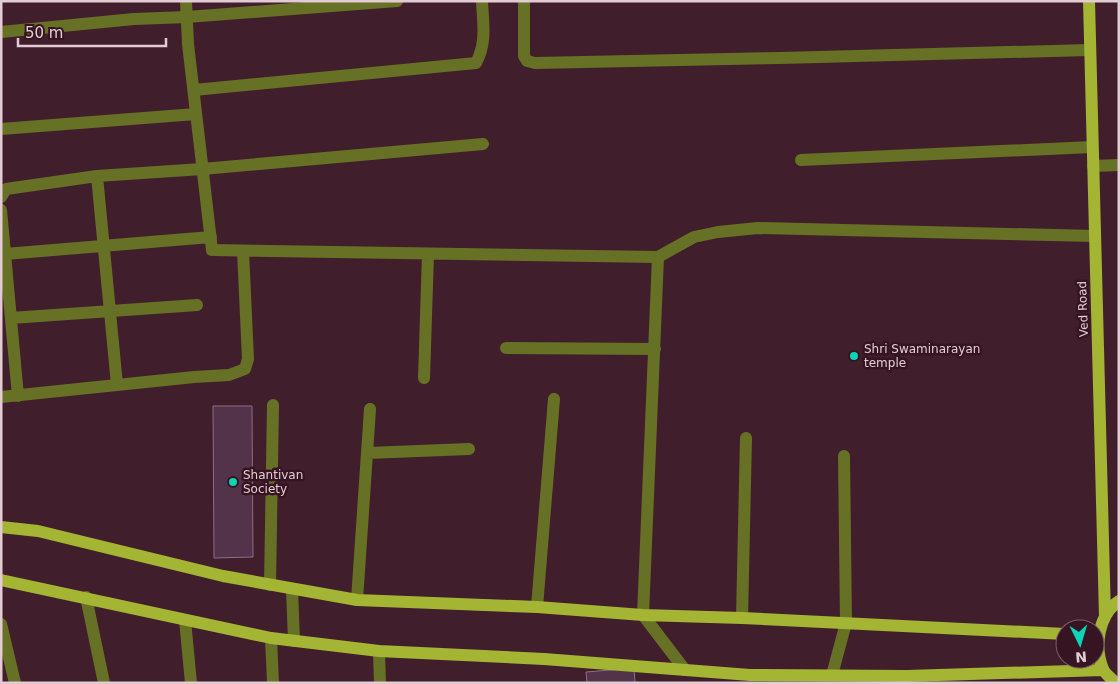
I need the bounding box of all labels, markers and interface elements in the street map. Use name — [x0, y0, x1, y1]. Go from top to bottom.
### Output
scale bar — [18, 15, 165, 47]
text: 50 m — [25, 24, 63, 42]
street label: Ved Road — [1075, 281, 1091, 337]
place label: Shri Swaminarayan temple — [864, 342, 980, 370]
marker: Shri Swaminarayan temple — [848, 350, 860, 362]
place label: Shantivan Society — [243, 468, 303, 496]
marker: Shantivan Society — [227, 476, 239, 488]
north arrow — [1055, 619, 1105, 669]
text: N — [1075, 648, 1088, 665]

